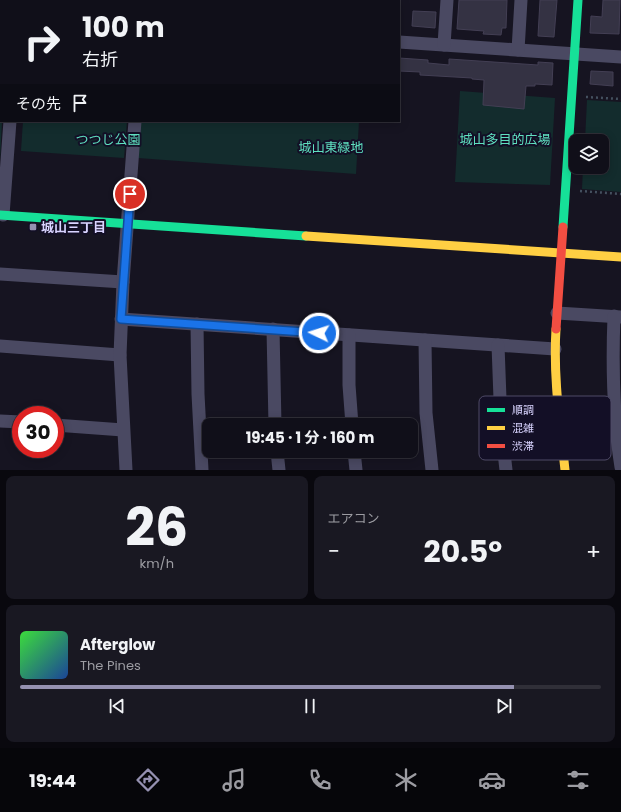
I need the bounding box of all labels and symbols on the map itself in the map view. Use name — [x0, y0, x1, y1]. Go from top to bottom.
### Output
park label: つつじ公園 — [75, 130, 141, 149]
park label: 城山多目的広場 — [459, 130, 551, 149]
park label: 城山東緑地 — [298, 138, 364, 157]
pin — [113, 177, 147, 211]
place label: 城山三丁目 — [41, 218, 106, 237]
marker: 城山三丁目 — [28, 222, 38, 232]
position arrow — [298, 312, 340, 354]
legend — [479, 396, 611, 460]
text: 順調 — [512, 402, 534, 418]
speed limit sign: 30 — [12, 406, 64, 458]
text: 混雑 — [512, 420, 534, 436]
text: 渋滞 — [512, 438, 534, 454]

